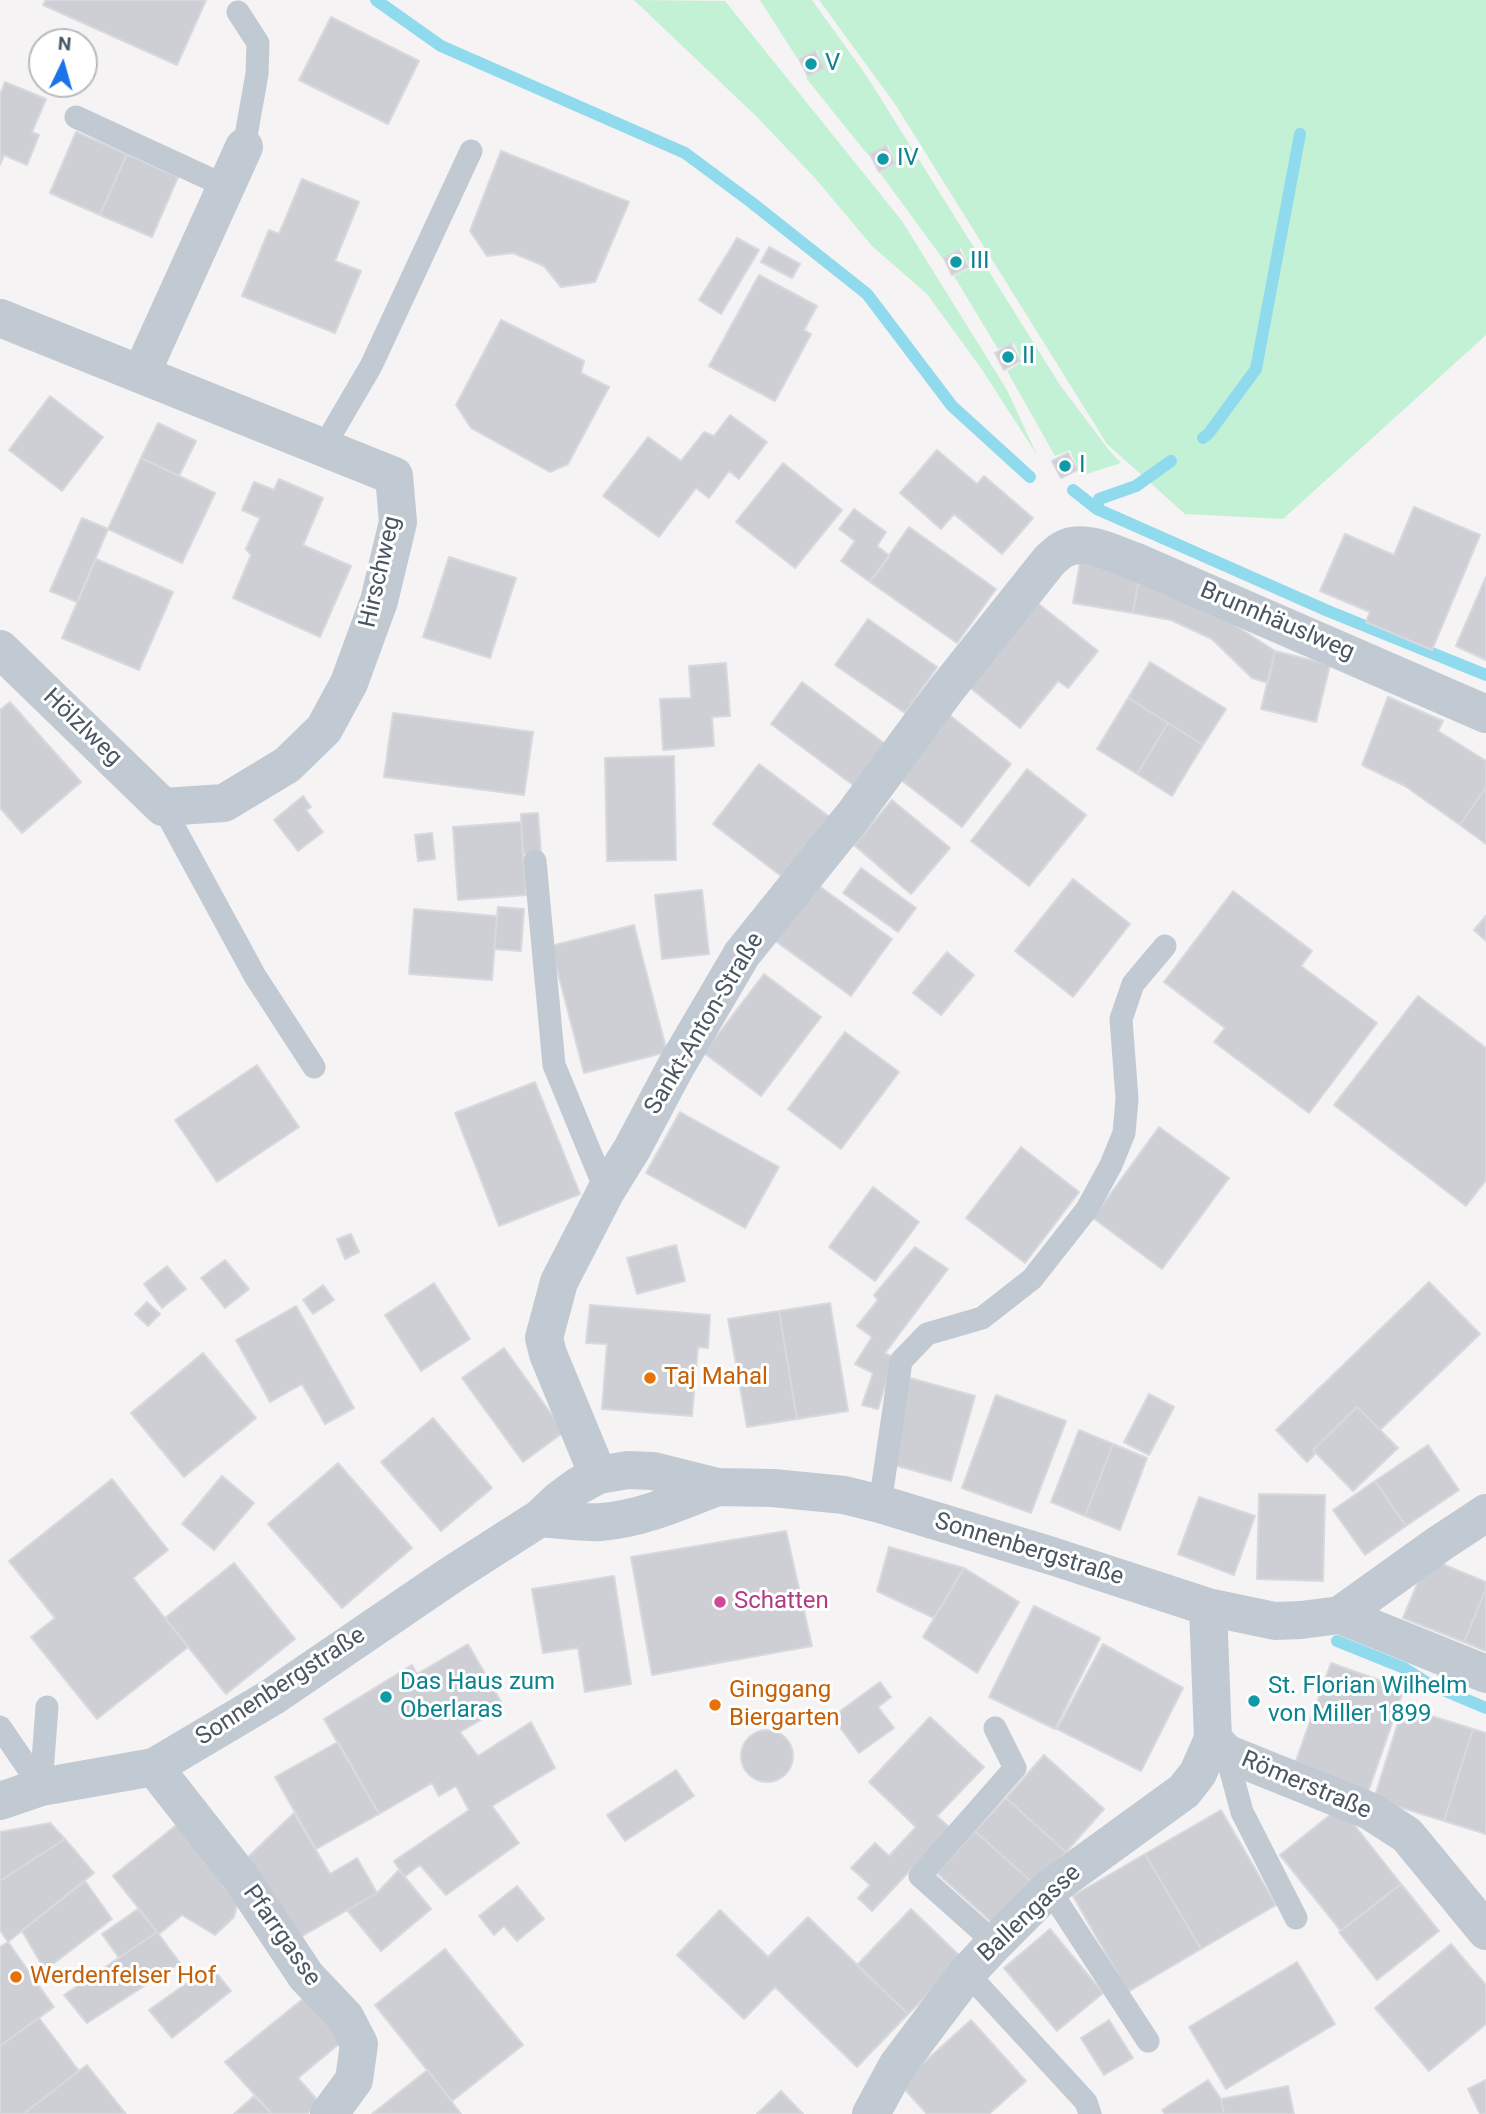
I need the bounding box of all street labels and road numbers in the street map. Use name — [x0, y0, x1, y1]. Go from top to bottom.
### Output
street label: Hirschweg — [354, 513, 408, 631]
street label: Brunnhäuslweg — [1196, 577, 1358, 667]
street label: Hölzlweg — [37, 683, 127, 773]
street label: Sankt-Anton-Straße — [639, 928, 771, 1120]
street label: Sonnenbergstraße — [931, 1508, 1127, 1592]
street label: Sonnenbergstraße — [191, 1622, 371, 1752]
street label: Römerstraße — [1237, 1746, 1375, 1826]
street label: Ballengasse — [973, 1859, 1087, 1969]
street label: Pfarrgasse — [236, 1880, 326, 1992]

